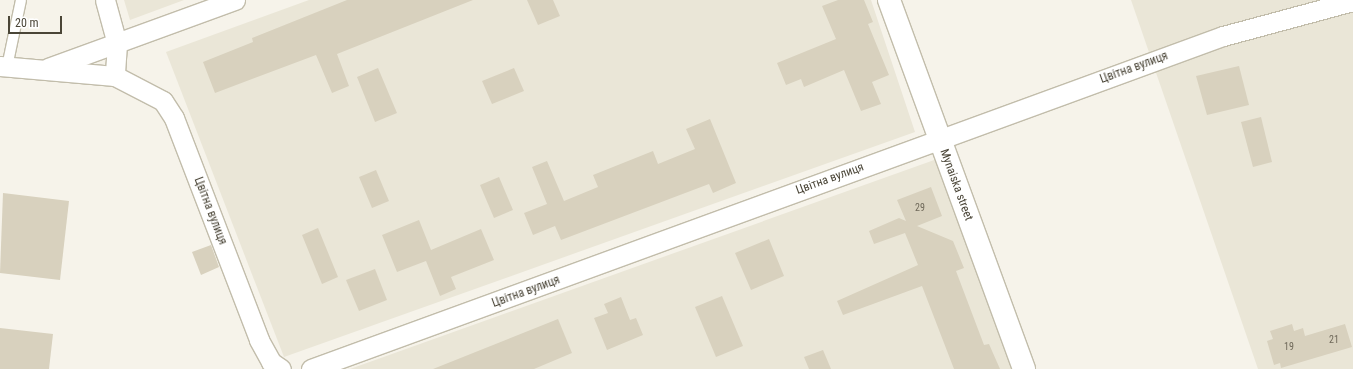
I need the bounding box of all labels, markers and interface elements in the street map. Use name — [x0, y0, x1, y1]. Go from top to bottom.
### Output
scale bar — [10, 8, 64, 34]
text: 20 m — [15, 16, 39, 30]
street label: Цвітна вулиця — [1098, 49, 1170, 87]
street label: Mynaiska street — [936, 147, 976, 223]
street label: Цвітна вулиця — [794, 160, 866, 198]
street label: Цвітна вулиця — [191, 175, 229, 247]
house number: 29 — [915, 202, 925, 214]
street label: Цвітна вулиця — [490, 273, 562, 311]
house number: 21 — [1329, 334, 1339, 346]
house number: 19 — [1284, 341, 1294, 353]

